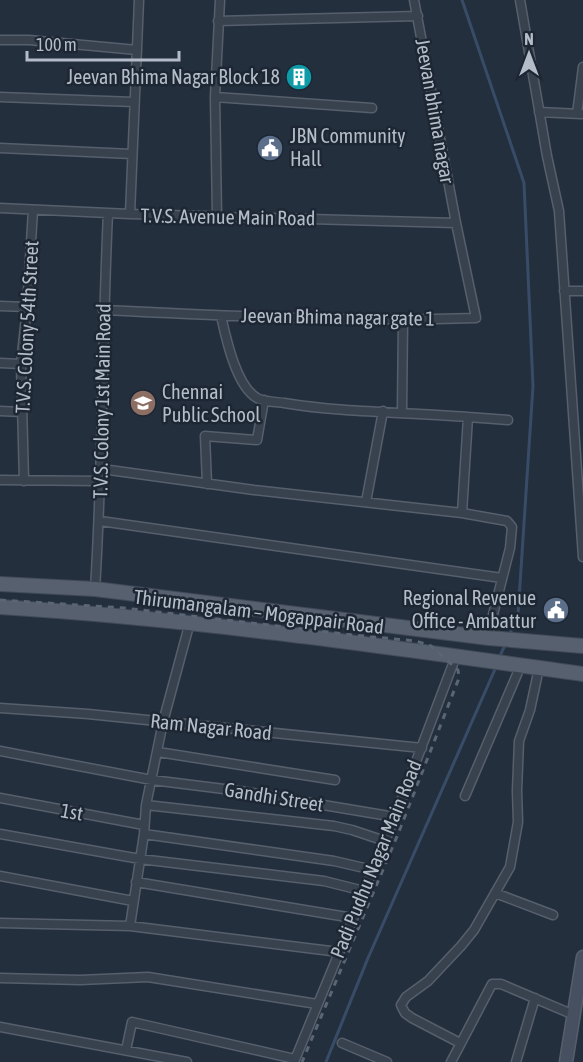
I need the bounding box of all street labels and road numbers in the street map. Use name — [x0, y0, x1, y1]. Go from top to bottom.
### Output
street label: Jeevan bhima nagar — [411, 37, 460, 186]
street label: T.V.S. Avenue Main Road — [141, 203, 316, 230]
street label: T.V.S. Colony 54th Street — [10, 240, 43, 414]
street label: T.V.S. Colony 1st Main Road — [88, 303, 115, 499]
street label: Jeevan Bhima nagar gate 1 — [241, 303, 435, 330]
street label: Thirumangalam – Mogappair Road — [133, 585, 385, 638]
street label: Ram Nagar Road — [149, 709, 273, 744]
street label: Padi Pudhu Nagar Main Road — [325, 756, 426, 961]
street label: Gandhi Street — [223, 777, 325, 816]
street label: 1st — [59, 798, 85, 825]

